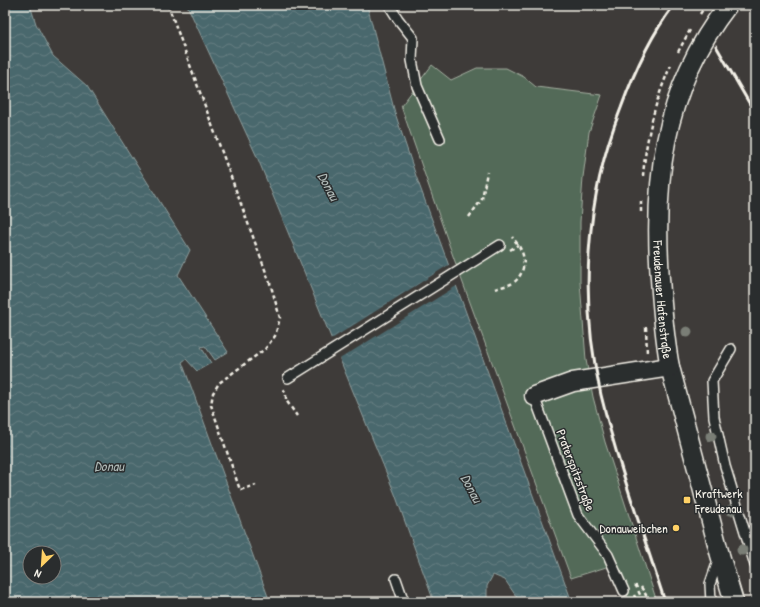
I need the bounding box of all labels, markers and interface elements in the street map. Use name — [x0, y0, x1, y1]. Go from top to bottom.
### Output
water label: Donau — [314, 168, 345, 205]
street label: Freudenauer Hafenstraße — [649, 239, 677, 360]
street label: Praterspitzstraße — [552, 427, 600, 513]
water label: Donau — [94, 456, 125, 475]
water label: Donau — [457, 470, 488, 507]
place label: Kraftwerk Freudenau — [694, 484, 743, 517]
marker: Kraftwerk Freudenau — [682, 495, 692, 505]
place label: Donauweibchen — [599, 519, 668, 537]
marker: Donauweibchen — [671, 523, 681, 533]
north arrow — [22, 545, 62, 585]
text: N — [32, 566, 43, 582]

